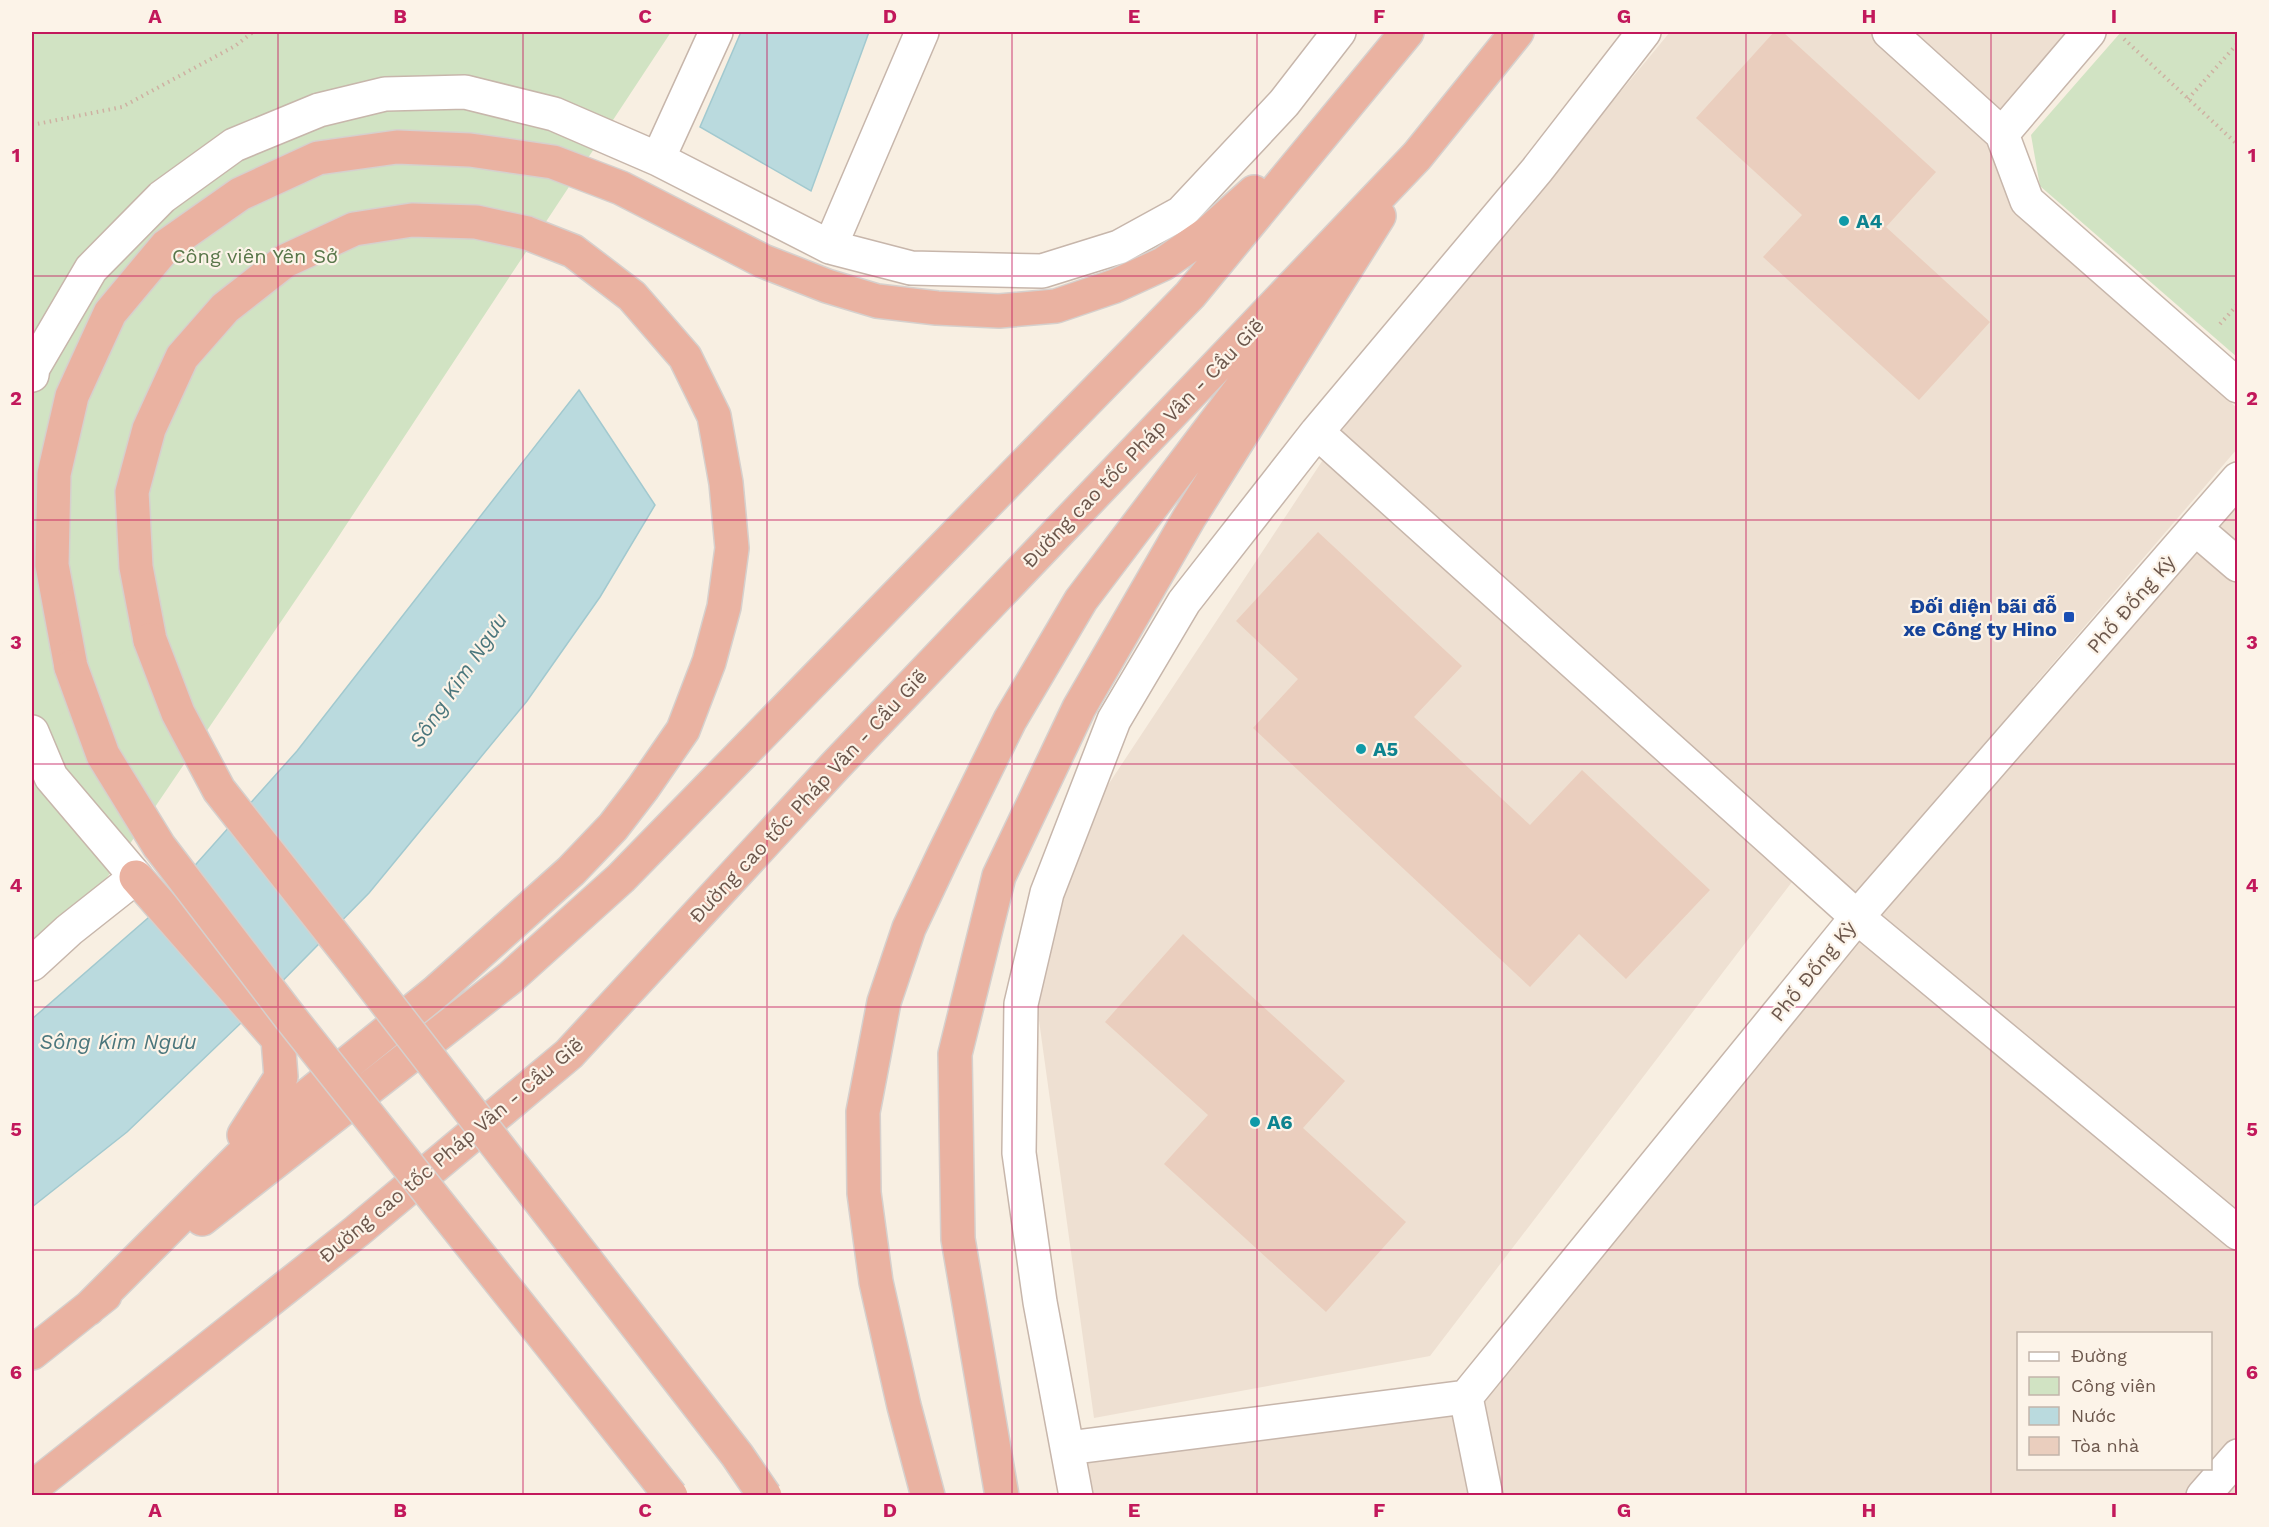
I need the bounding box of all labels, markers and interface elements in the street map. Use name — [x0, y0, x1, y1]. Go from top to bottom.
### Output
text: A — [148, 4, 162, 28]
text: B — [393, 4, 407, 28]
text: C — [638, 4, 652, 28]
text: D — [883, 4, 897, 28]
text: E — [1128, 4, 1140, 28]
text: F — [1373, 4, 1385, 28]
text: G — [1617, 4, 1631, 28]
text: H — [1862, 4, 1876, 28]
text: I — [2111, 4, 2117, 28]
text: 1 — [12, 143, 20, 167]
text: 1 — [2248, 143, 2256, 167]
place label: A4 — [1856, 209, 1883, 233]
marker: A4 — [1837, 214, 1851, 228]
park label: Công viên Yên Sở — [172, 244, 338, 268]
street label: Đường cao tốc Pháp Vân - Cầu Giẽ — [1017, 313, 1269, 573]
text: 2 — [10, 386, 22, 410]
text: 2 — [2246, 386, 2258, 410]
street label: Phố Đống Kỳ — [2082, 549, 2181, 658]
place label: Đối diện bãi đỗ xe Công ty Hino — [1903, 594, 2057, 641]
water label: Sông Kim Ngưu — [404, 608, 512, 752]
marker: Đối diện bãi đỗ xe Công ty Hino — [2062, 610, 2076, 624]
text: 3 — [10, 630, 22, 654]
text: 3 — [2246, 630, 2258, 654]
street label: Đường cao tốc Pháp Vân - Cầu Giẽ — [684, 664, 932, 928]
place label: A5 — [1373, 737, 1398, 761]
marker: A5 — [1354, 742, 1368, 756]
text: 4 — [10, 873, 23, 897]
text: 4 — [2246, 873, 2259, 897]
street label: Phố Đống Kỳ — [1765, 915, 1861, 1026]
water label: Sông Kim Ngưu — [40, 1029, 197, 1054]
street label: Đường cao tốc Pháp Vân - Cầu Giẽ — [314, 1032, 588, 1268]
place label: A6 — [1267, 1110, 1293, 1134]
marker: A6 — [1248, 1115, 1262, 1129]
text: 5 — [10, 1117, 22, 1141]
text: 5 — [2246, 1117, 2258, 1141]
legend — [2017, 1332, 2212, 1470]
text: Đường — [2071, 1345, 2127, 1366]
text: 6 — [10, 1360, 22, 1384]
text: 6 — [2246, 1360, 2258, 1384]
text: Công viên — [2071, 1375, 2156, 1396]
text: Nước — [2071, 1405, 2116, 1426]
text: Tòa nhà — [2071, 1435, 2139, 1456]
text: A — [148, 1498, 162, 1522]
text: B — [393, 1498, 407, 1522]
text: C — [638, 1498, 652, 1522]
text: D — [883, 1498, 897, 1522]
text: E — [1128, 1498, 1140, 1522]
text: F — [1373, 1498, 1385, 1522]
text: G — [1617, 1498, 1631, 1522]
text: H — [1862, 1498, 1876, 1522]
text: I — [2111, 1498, 2117, 1522]

